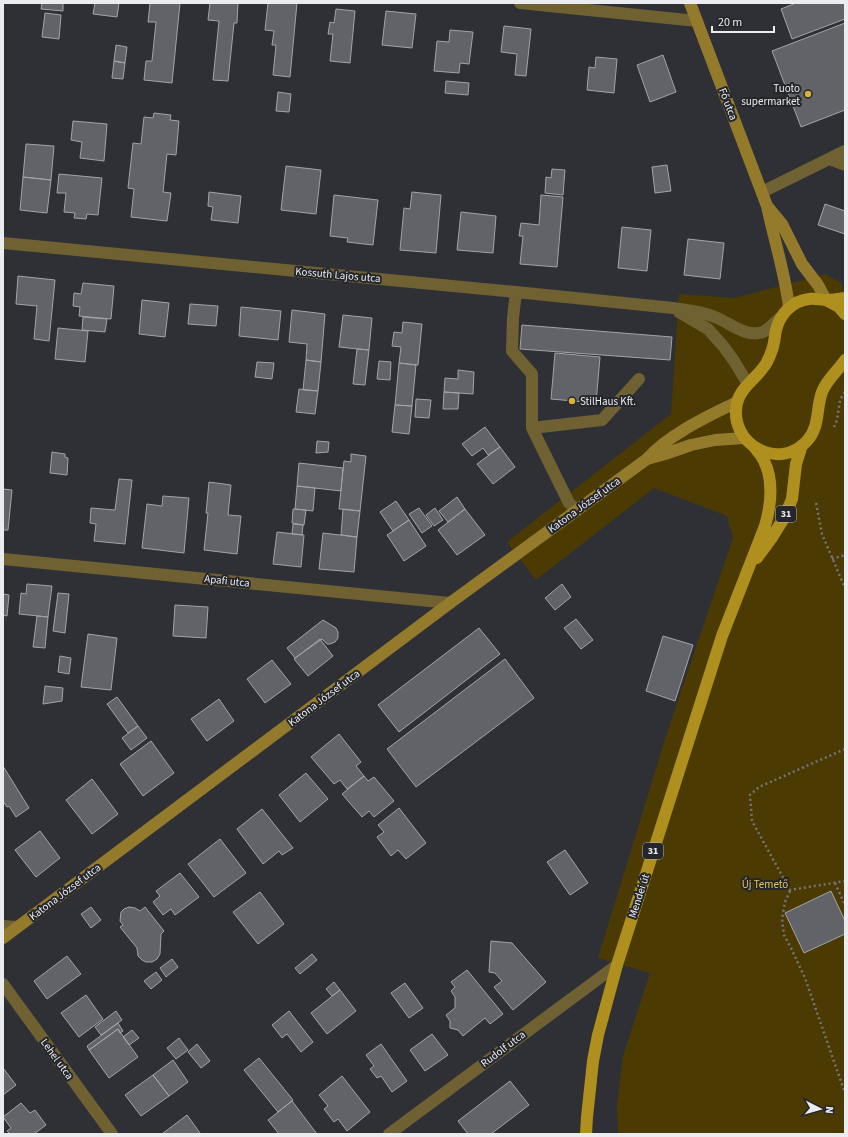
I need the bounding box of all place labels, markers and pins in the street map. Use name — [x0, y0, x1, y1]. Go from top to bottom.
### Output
place label: Tuoto supermarket — [741, 81, 800, 109]
marker: Tuoto supermarket — [803, 89, 813, 99]
place label: StilHaus Kft. — [580, 394, 636, 409]
marker: StilHaus Kft. — [567, 396, 577, 406]

